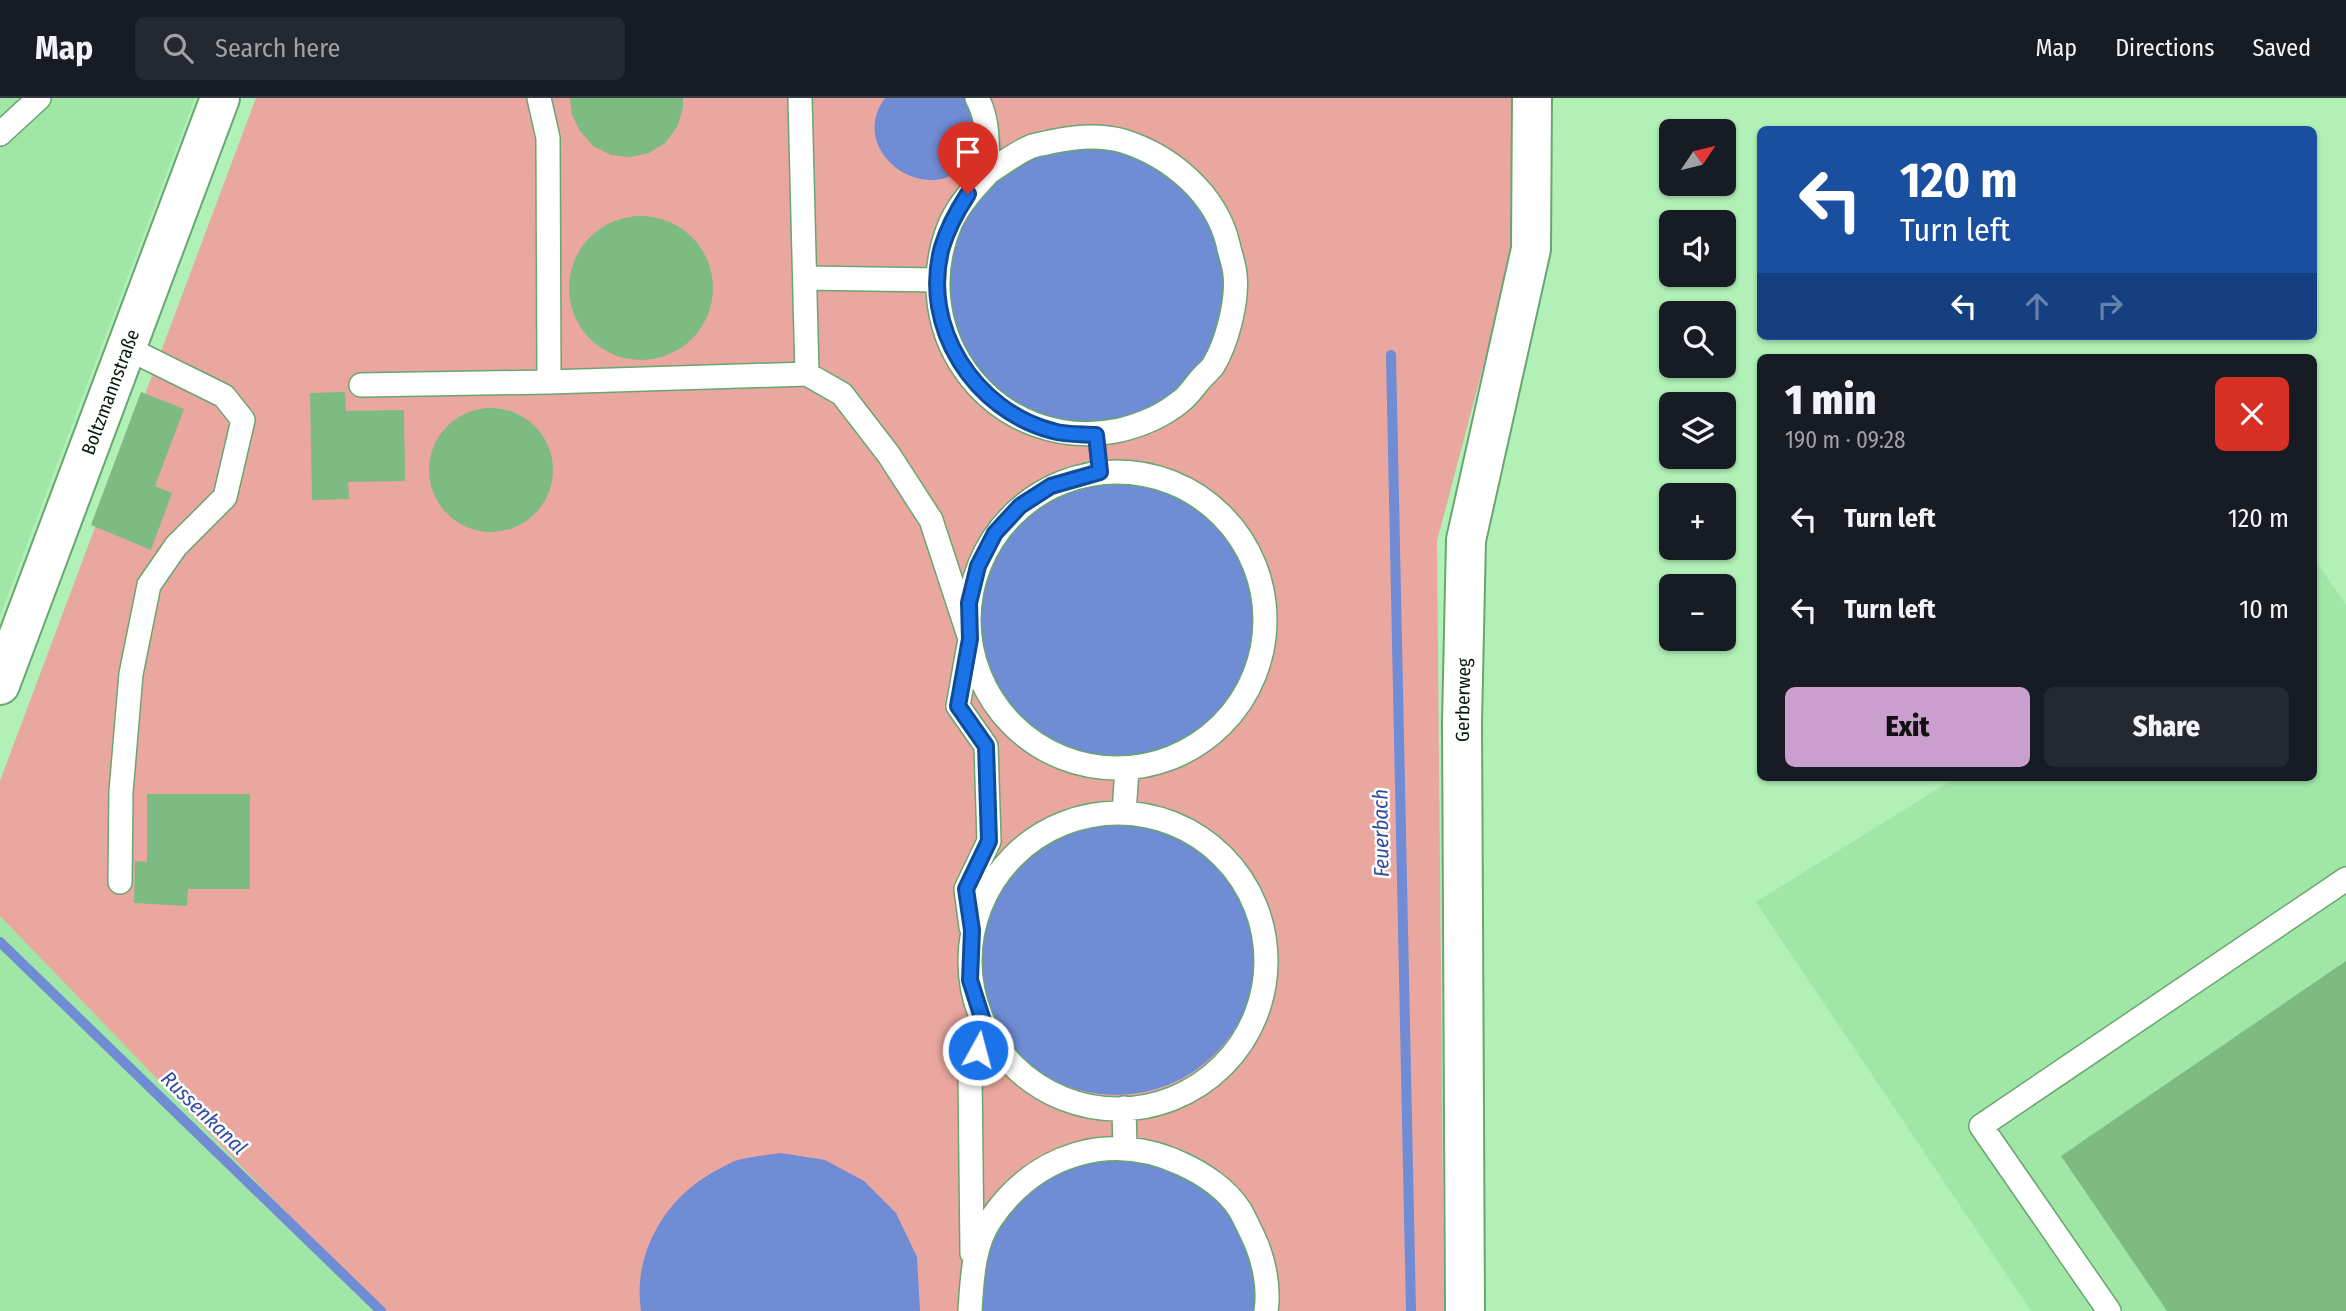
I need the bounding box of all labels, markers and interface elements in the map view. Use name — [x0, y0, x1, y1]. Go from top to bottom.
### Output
search box — [135, 17, 625, 80]
text: Map — [35, 28, 93, 68]
icon: search — [159, 29, 197, 67]
text: Search here — [215, 33, 340, 64]
text: Map — [2036, 34, 2077, 62]
text: Directions — [2115, 34, 2214, 62]
text: Saved — [2252, 34, 2311, 62]
north arrow — [1659, 119, 1736, 196]
map controls — [1659, 119, 1736, 651]
pin — [938, 122, 998, 194]
icon: arrive — [949, 133, 987, 171]
text: 120 m — [1900, 151, 2018, 210]
icon: left — [1785, 154, 1876, 245]
button: sound — [1659, 210, 1736, 287]
text: Turn left — [1900, 211, 2010, 249]
icon: left — [1945, 287, 1983, 325]
icon: ahead — [2018, 287, 2056, 325]
icon: right — [2091, 287, 2129, 325]
button: search — [1659, 301, 1736, 378]
street label: Boltzmannstraße — [76, 326, 144, 458]
text: 1 min — [1785, 375, 1876, 425]
button: close — [2215, 377, 2289, 451]
button: layers — [1659, 392, 1736, 469]
text: 190 m · 09:28 — [1785, 426, 1905, 454]
button: + — [1659, 483, 1736, 560]
icon: left — [1785, 500, 1823, 538]
text: Turn left — [1844, 503, 1936, 534]
text: 120 m — [2228, 503, 2289, 534]
button: − — [1659, 574, 1736, 651]
icon: left — [1785, 591, 1823, 629]
text: Turn left — [1844, 594, 1936, 625]
text: 10 m — [2239, 594, 2289, 625]
street label: Gerberweg — [1450, 658, 1475, 742]
button: Exit — [1785, 687, 2030, 767]
button: Share — [2044, 687, 2289, 767]
water label: Feuerbach — [1367, 789, 1395, 877]
position arrow — [941, 1013, 1015, 1087]
water label: Russenkanal — [156, 1066, 252, 1160]

